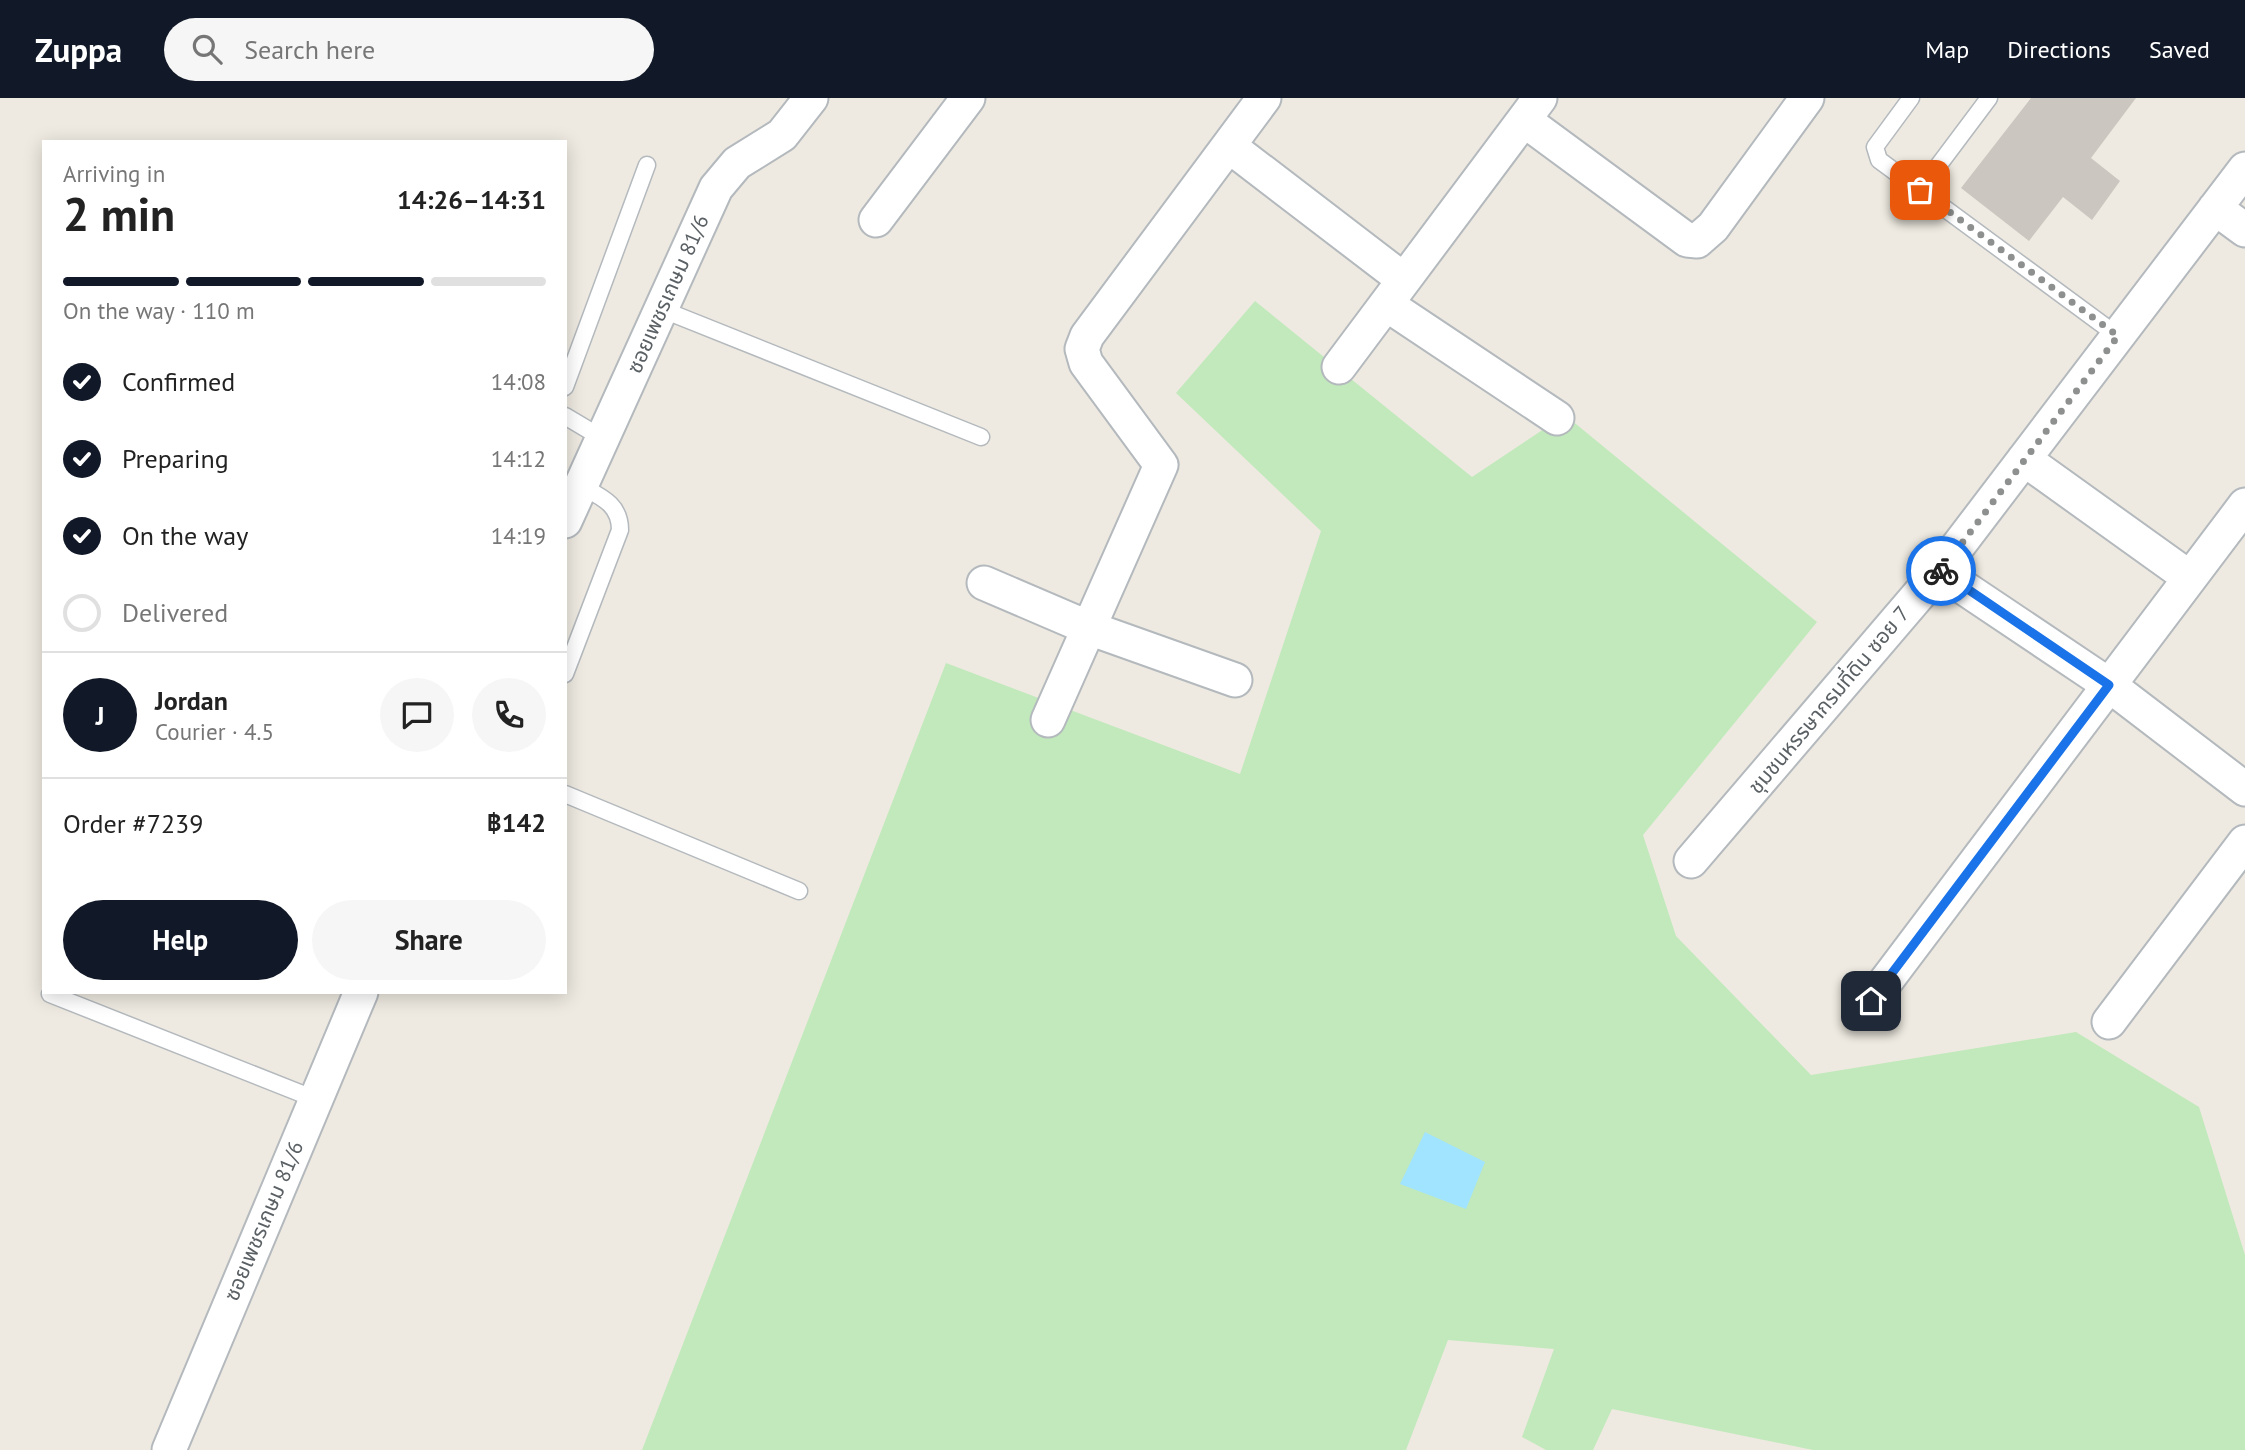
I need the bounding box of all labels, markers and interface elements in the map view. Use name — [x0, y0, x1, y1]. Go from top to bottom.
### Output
search box — [164, 18, 654, 81]
text: Zuppa — [35, 28, 122, 71]
icon: search — [188, 30, 226, 68]
text: Search here — [244, 33, 375, 66]
text: Map — [1925, 34, 1969, 65]
text: Directions — [2007, 34, 2111, 65]
text: Saved — [2149, 34, 2210, 65]
text: Arriving in — [63, 159, 165, 188]
pin — [1890, 160, 1950, 220]
icon: bag — [1901, 171, 1939, 209]
text: 14:26–14:31 — [397, 183, 546, 216]
text: 2 min — [63, 184, 175, 244]
street label: ซอยเพชรเกษม 81/6 — [620, 210, 715, 377]
text: On the way · 110 m — [63, 296, 255, 325]
icon: check — [63, 363, 101, 401]
text: Confirmed — [122, 365, 235, 398]
text: 14:08 — [491, 367, 546, 396]
icon: check — [63, 440, 101, 478]
text: Preparing — [122, 442, 229, 475]
text: 14:12 — [491, 444, 546, 473]
icon: check — [63, 517, 101, 555]
text: On the way — [122, 519, 248, 552]
text: 14:19 — [491, 521, 546, 550]
courier — [1906, 536, 1976, 606]
icon: bike — [1922, 552, 1960, 590]
text: Delivered — [122, 596, 228, 629]
street label: ชุมชนหรรษากรมที่ดิน ซอย 7 — [1741, 600, 1915, 799]
button: chat — [380, 678, 454, 752]
button: phone — [472, 678, 546, 752]
text: Jordan — [155, 684, 228, 717]
text: J — [96, 699, 104, 732]
text: Courier · 4.5 — [155, 717, 274, 746]
text: ฿142 — [487, 806, 546, 839]
text: Order #7239 — [63, 807, 203, 840]
button: Help — [63, 900, 298, 980]
button: Share — [312, 900, 546, 980]
pin — [1841, 971, 1901, 1031]
icon: home — [1852, 982, 1890, 1020]
street label: ซอยเพชรเกษม 81/6 — [218, 1137, 309, 1305]

